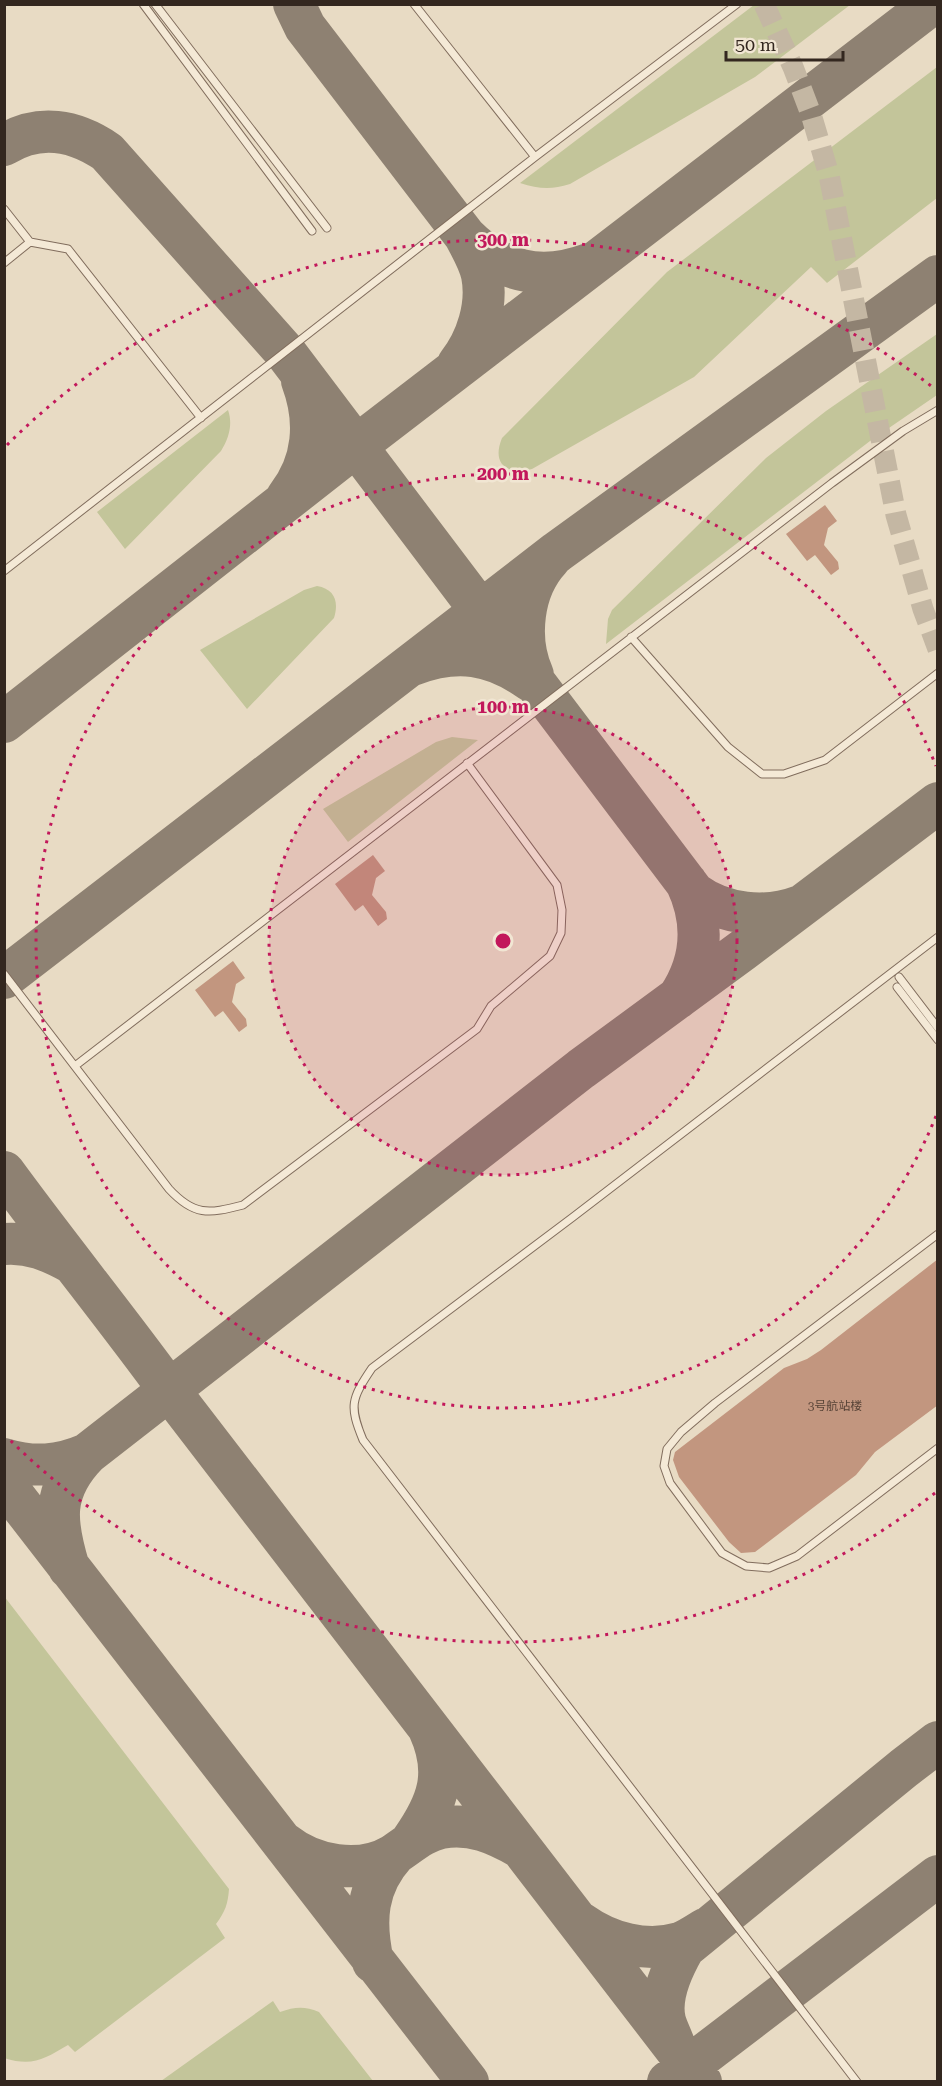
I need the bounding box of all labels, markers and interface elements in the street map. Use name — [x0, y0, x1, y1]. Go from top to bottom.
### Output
scale bar — [726, 24, 843, 62]
text: 50 m — [735, 34, 776, 55]
text: 300 m — [477, 229, 530, 250]
text: 200 m — [477, 463, 530, 484]
text: 100 m — [477, 696, 530, 717]
centre of rings — [493, 931, 513, 951]
house number: 3号航站楼 — [808, 1399, 862, 1413]

